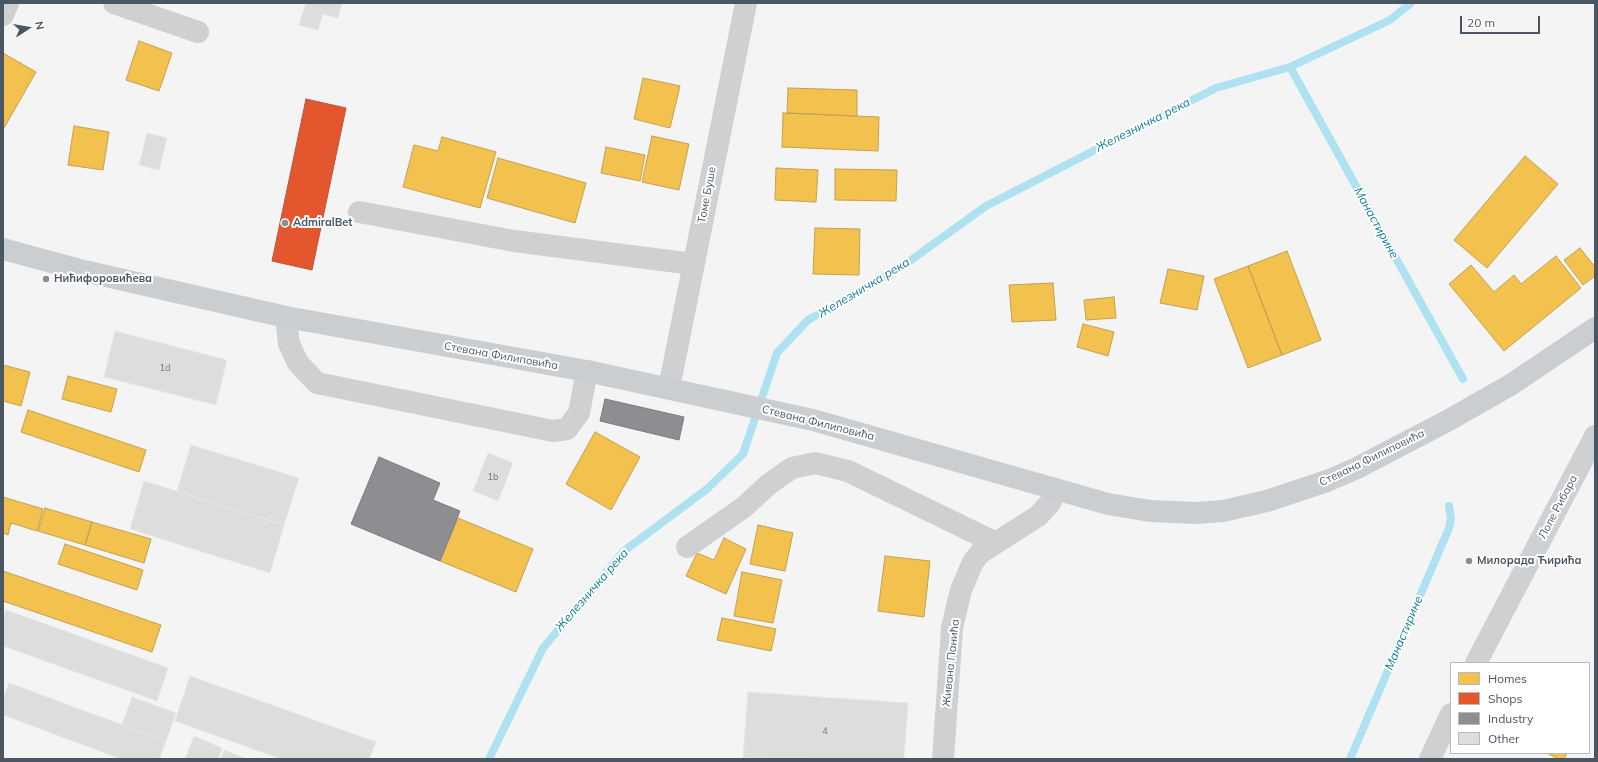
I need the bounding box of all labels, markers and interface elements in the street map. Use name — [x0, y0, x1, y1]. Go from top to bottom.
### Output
north arrow — [8, 8, 48, 48]
scale bar — [1462, 8, 1542, 34]
text: 20 m — [1467, 15, 1495, 30]
text: N — [32, 20, 47, 31]
water label: Железничка река — [1093, 95, 1193, 155]
street label: Томе Буше — [695, 166, 719, 224]
water label: Манастирине — [1351, 185, 1401, 261]
place label: AdmiralBet — [293, 216, 352, 230]
marker: AdmiralBet — [280, 218, 290, 228]
water label: Железничка река — [816, 255, 912, 321]
place label: Нићифоровићева — [54, 272, 152, 286]
marker: Нићифоровићева — [41, 274, 51, 284]
street label: Стевана Филиповића — [443, 339, 559, 373]
house number: 1d — [160, 363, 170, 373]
street label: Стевана Филиповића — [760, 403, 876, 443]
street label: Стевана Филиповића — [1317, 427, 1427, 489]
house number: 1b — [488, 472, 498, 482]
street label: Лоле Рибара — [1536, 473, 1580, 541]
water label: Железничка река — [552, 546, 632, 634]
place label: Милорада Ћирића — [1477, 554, 1582, 568]
marker: Милорада Ћирића — [1464, 556, 1474, 566]
water label: Манастирине — [1382, 594, 1426, 672]
street label: Живана Панића — [940, 619, 962, 707]
legend — [1450, 662, 1590, 754]
text: Homes — [1488, 671, 1527, 686]
text: Shops — [1488, 691, 1523, 706]
text: Industry — [1488, 711, 1533, 726]
house number: 4 — [822, 726, 828, 736]
text: Other — [1488, 731, 1519, 746]

